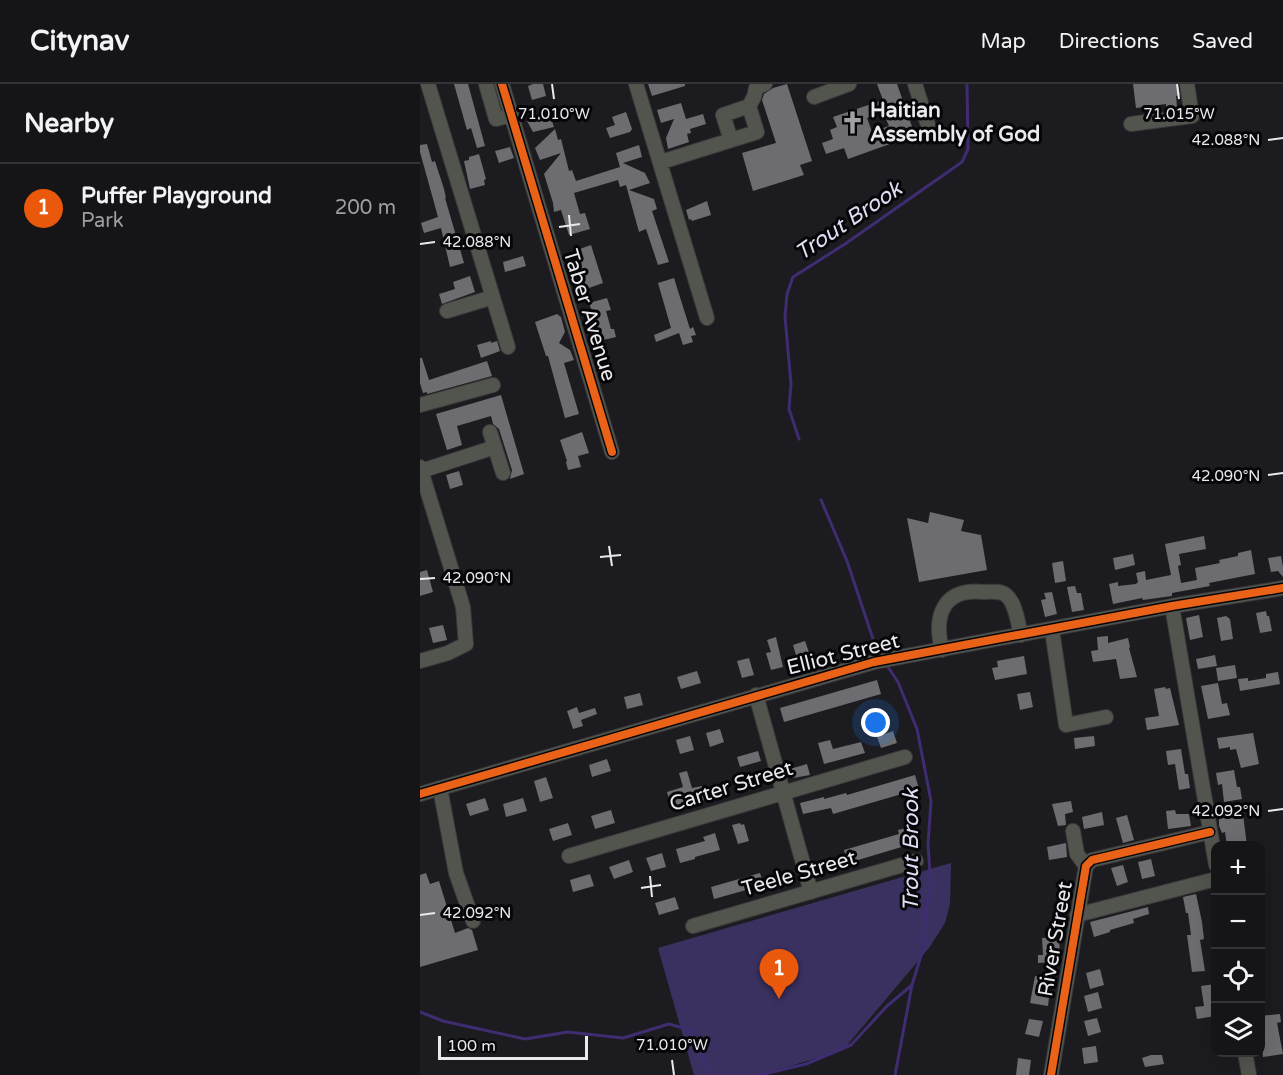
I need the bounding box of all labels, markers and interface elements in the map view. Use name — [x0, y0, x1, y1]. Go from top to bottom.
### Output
text: Citynav — [30, 24, 129, 58]
text: Map — [980, 29, 1026, 54]
text: Directions — [1059, 29, 1159, 54]
text: Saved — [1192, 29, 1253, 54]
place label: Haitian Assembly of God — [870, 98, 1040, 147]
text: 71.010°W — [518, 105, 590, 123]
text: 71.015°W — [1143, 105, 1215, 123]
text: Nearby — [24, 108, 114, 139]
church icon: Haitian Assembly of God — [839, 109, 865, 135]
text: 42.088°N — [1192, 131, 1260, 149]
water label: Trout Brook — [790, 175, 908, 266]
text: Puffer Playground — [81, 183, 272, 209]
text: 1 — [37, 196, 50, 220]
text: 200 m — [335, 196, 396, 220]
text: Park — [81, 209, 124, 233]
text: 42.088°N — [443, 233, 511, 251]
street label: Taber Avenue — [558, 246, 621, 384]
text: 42.090°N — [1192, 467, 1260, 485]
text: 42.090°N — [443, 569, 511, 587]
street label: Elliot Street — [784, 628, 902, 681]
your location — [861, 708, 890, 737]
street label: Carter Street — [666, 756, 796, 817]
water label: Trout Brook — [898, 786, 924, 912]
text: 42.092°N — [1192, 802, 1260, 820]
map controls — [1211, 841, 1265, 1057]
button: + — [1211, 841, 1265, 895]
street label: Teele Street — [739, 845, 859, 902]
street label: River Street — [1033, 880, 1078, 999]
button: − — [1211, 895, 1265, 949]
text: 42.092°N — [443, 904, 511, 922]
button: locate — [1211, 949, 1265, 1003]
pin: 1 — [760, 950, 798, 999]
button: layers — [1211, 1003, 1265, 1057]
scale bar — [438, 1033, 588, 1060]
text: 100 m — [447, 1036, 496, 1056]
text: 71.010°W — [636, 1036, 708, 1054]

